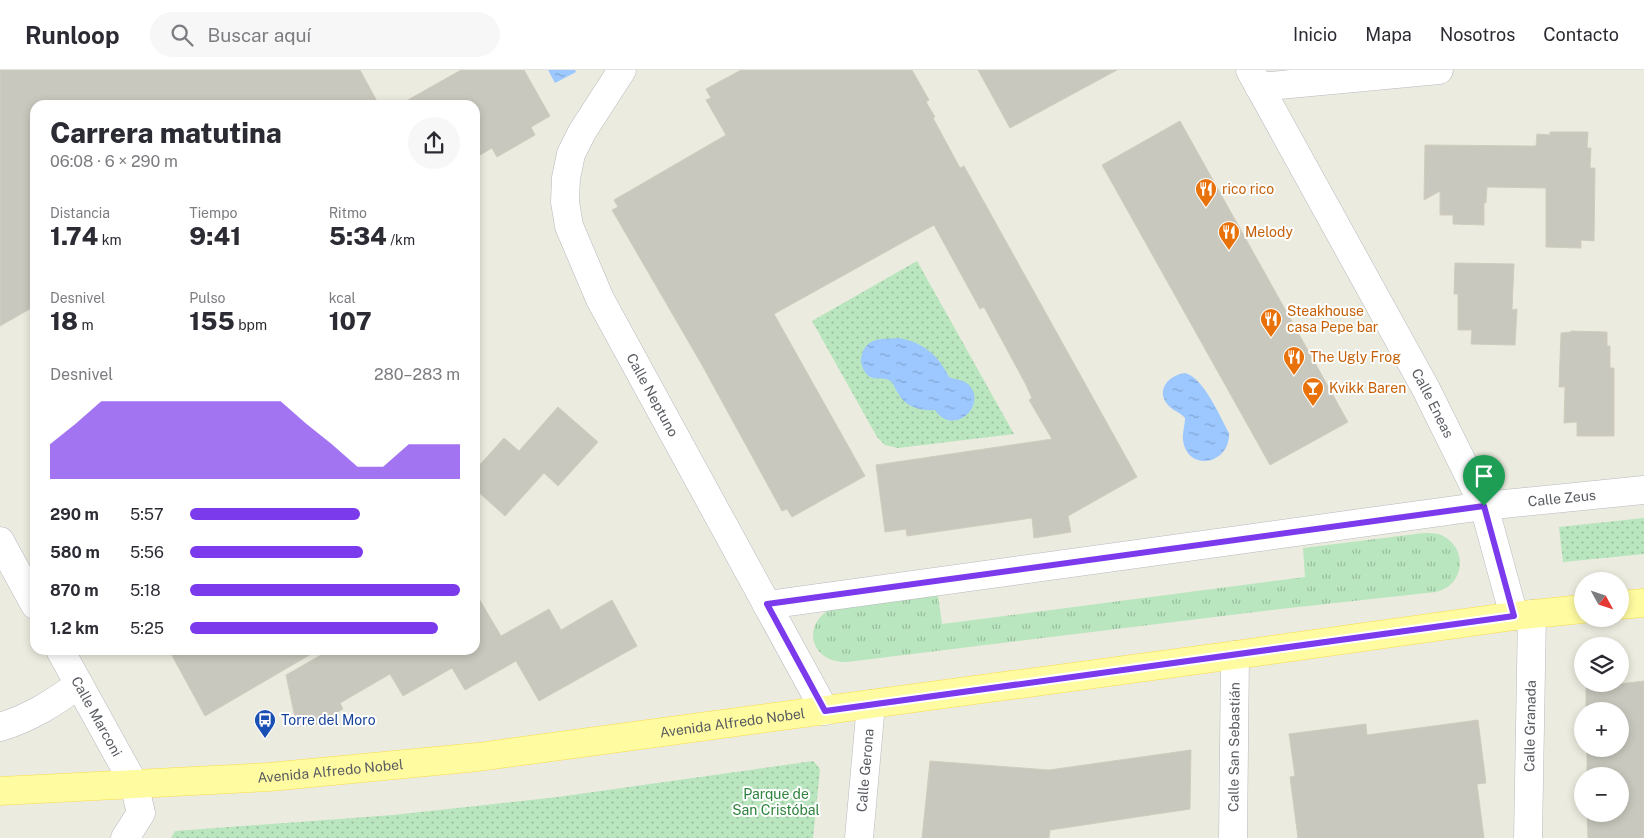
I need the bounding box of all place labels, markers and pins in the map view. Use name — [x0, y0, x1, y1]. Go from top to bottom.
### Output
restaurant icon: rico rico — [1194, 177, 1218, 208]
place label: rico rico — [1222, 181, 1274, 197]
restaurant icon: Melody — [1217, 220, 1241, 251]
place label: Melody — [1245, 224, 1293, 240]
place label: Steakhouse casa Pepe bar — [1287, 303, 1378, 335]
restaurant icon: Steakhouse casa Pepe bar — [1259, 307, 1283, 338]
restaurant icon: The Ugly Frog — [1282, 345, 1306, 376]
place label: The Ugly Frog — [1310, 349, 1401, 365]
bar icon: Kvikk Baren — [1301, 376, 1325, 407]
place label: Kvikk Baren — [1329, 380, 1406, 396]
pin — [1463, 455, 1505, 506]
bus stop icon: Torre del Moro — [253, 708, 277, 739]
place label: Torre del Moro — [281, 712, 376, 728]

